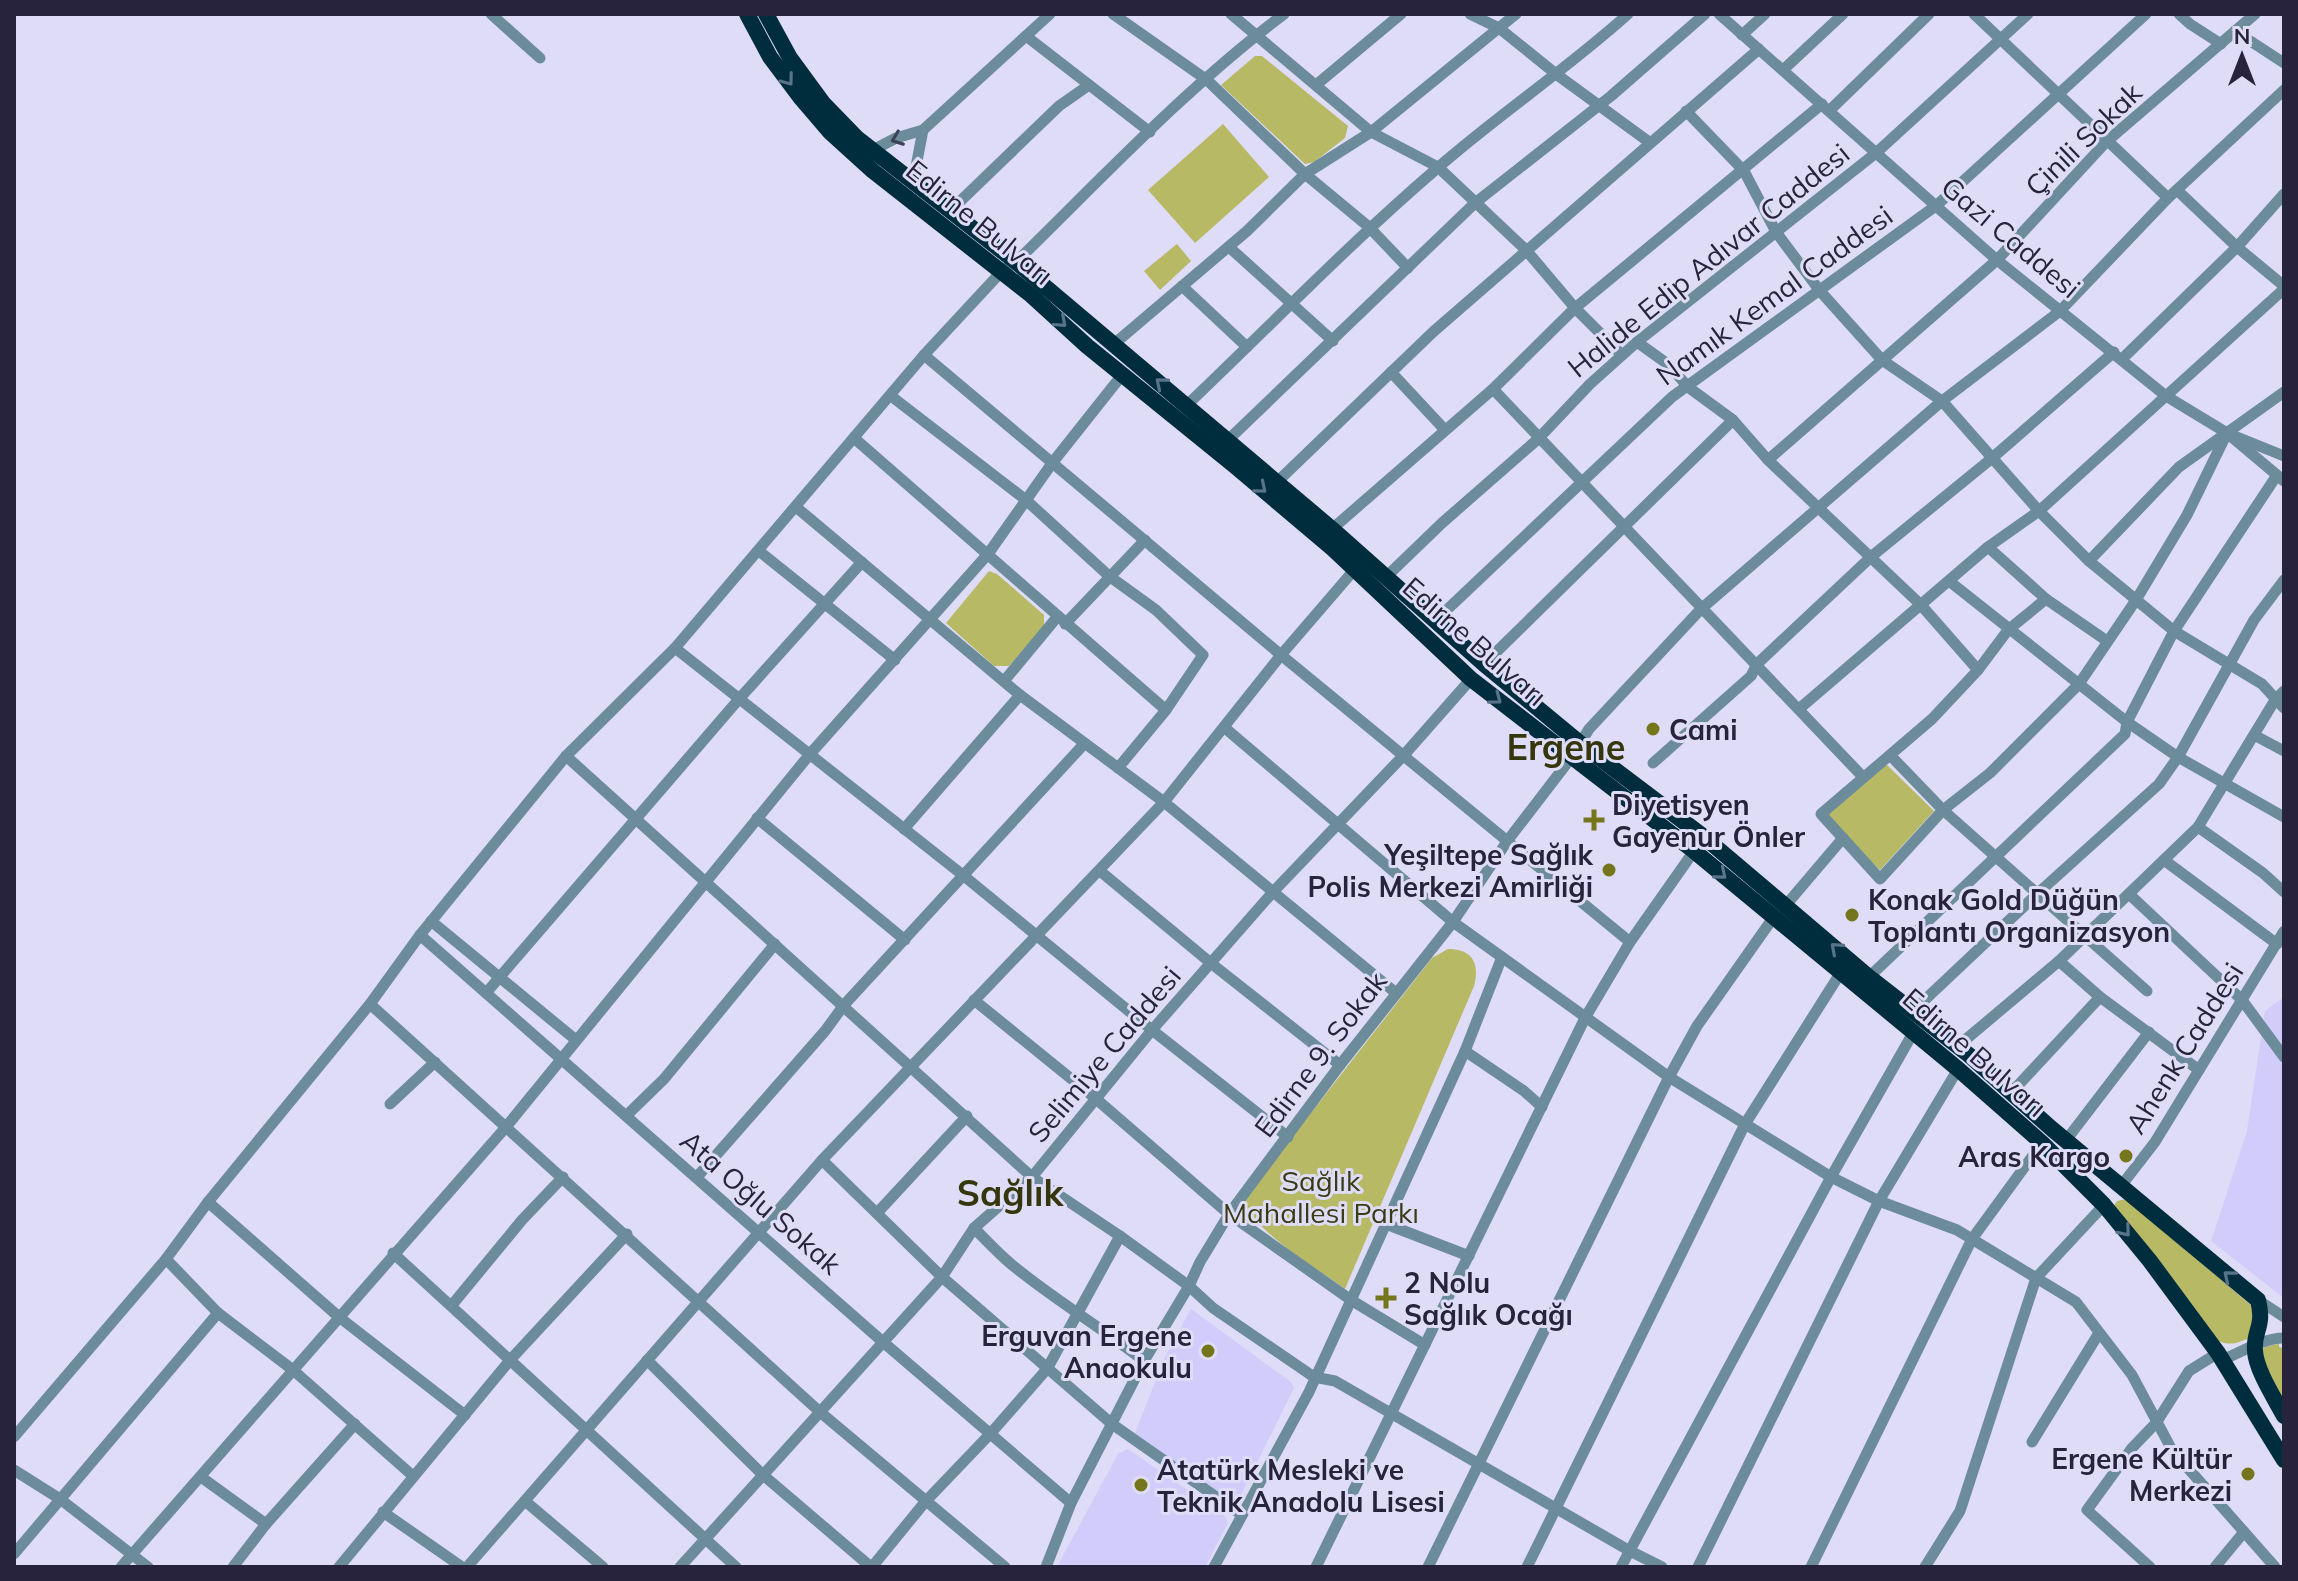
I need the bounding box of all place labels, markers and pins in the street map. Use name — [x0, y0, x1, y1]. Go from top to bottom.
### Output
place label: Cami — [1669, 712, 1738, 747]
marker: Cami — [1644, 720, 1662, 738]
place label: Diyetisyen Gayenur Önler — [1612, 787, 1805, 854]
marker: Diyetisyen Gayenur Önler — [1583, 809, 1605, 831]
place label: Yeşiltepe Sağlık Polis Merkezi Amirliği — [1308, 837, 1594, 904]
marker: Yeşiltepe Sağlık Polis Merkezi Amirliği — [1600, 861, 1618, 879]
place label: Konak Gold Düğün Toplantı Organizasyon — [1868, 882, 2170, 949]
marker: Konak Gold Düğün Toplantı Organizasyon — [1843, 906, 1861, 924]
place label: Aras Kargo — [1958, 1139, 2110, 1174]
marker: Aras Kargo — [2117, 1147, 2135, 1165]
place label: 2 Nolu Sağlık Ocağı — [1404, 1265, 1573, 1332]
marker: 2 Nolu Sağlık Ocağı — [1375, 1287, 1397, 1309]
place label: Erguvan Ergene Anaokulu — [981, 1318, 1192, 1385]
marker: Erguvan Ergene Anaokulu — [1199, 1342, 1217, 1360]
place label: Ergene Kültür Merkezi — [2051, 1441, 2232, 1508]
place label: Atatürk Mesleki ve Teknik Anadolu Lisesi — [1157, 1452, 1445, 1519]
marker: Ergene Kültür Merkezi — [2239, 1465, 2257, 1483]
marker: Atatürk Mesleki ve Teknik Anadolu Lisesi — [1132, 1476, 1150, 1494]

